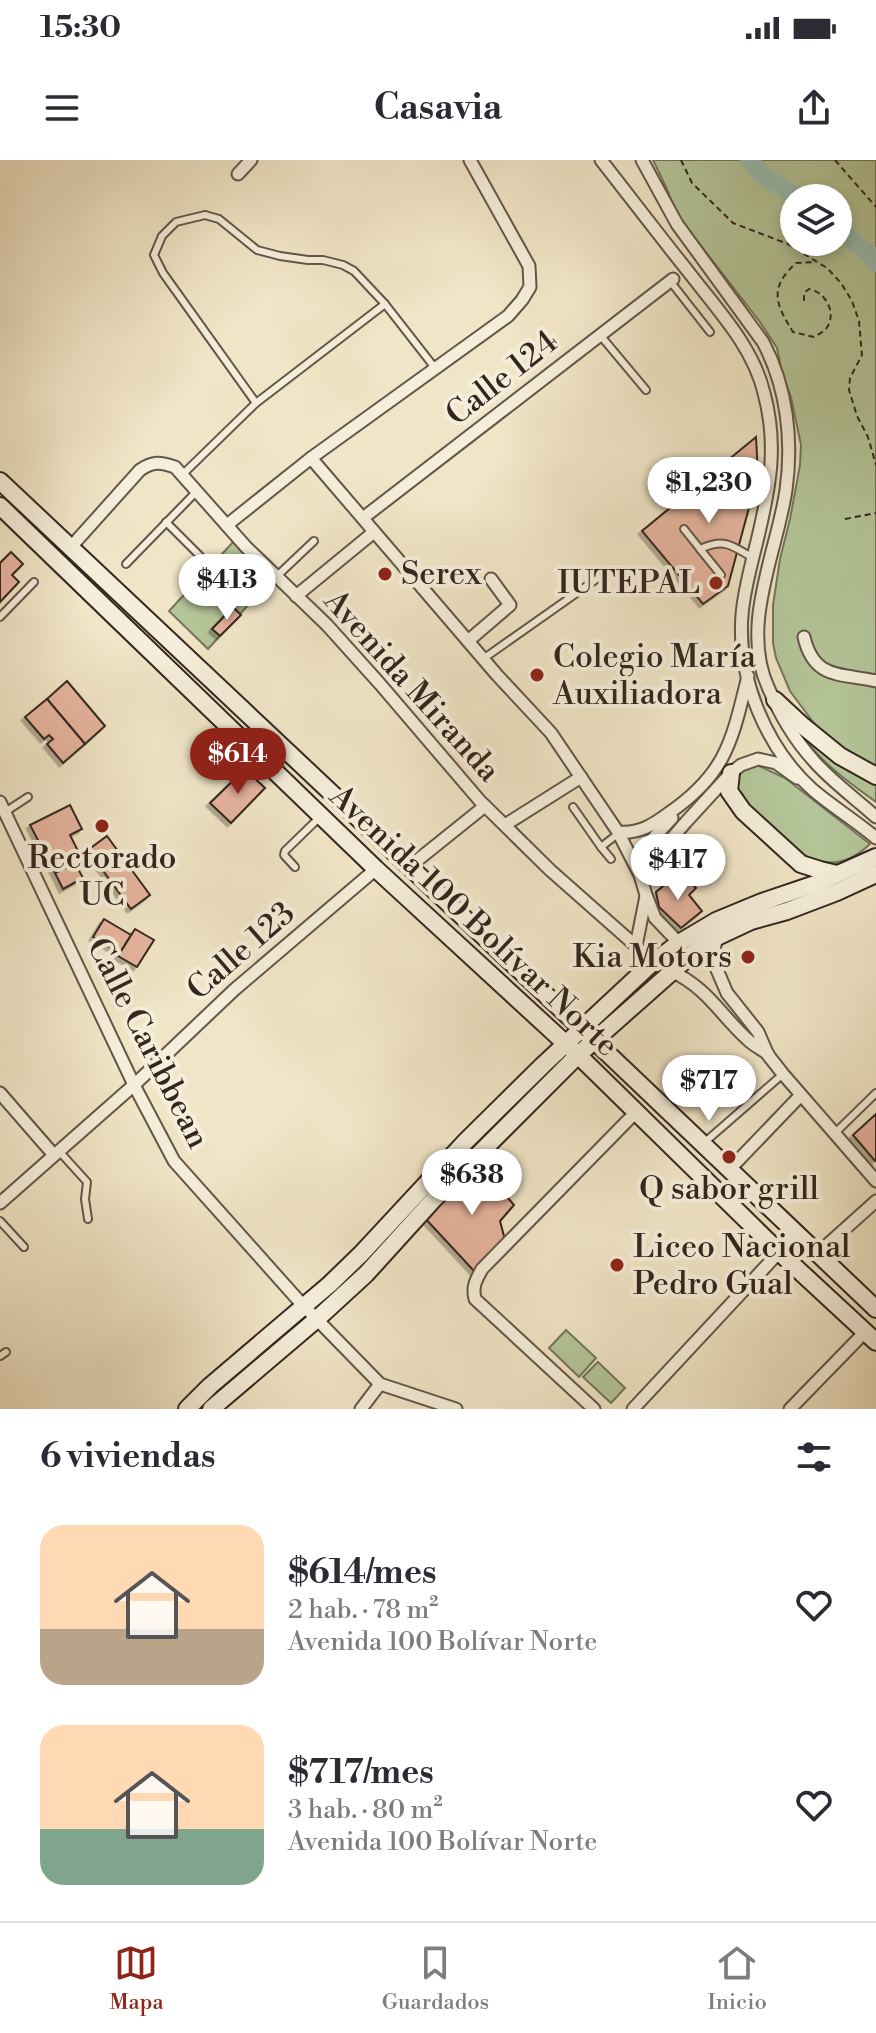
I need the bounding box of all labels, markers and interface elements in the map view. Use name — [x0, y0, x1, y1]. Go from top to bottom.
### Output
text: 15:30 — [40, 9, 121, 47]
icon: menu — [40, 86, 84, 130]
text: Casavia — [374, 86, 502, 131]
icon: share — [792, 86, 836, 130]
map controls — [780, 184, 852, 256]
button: layers — [780, 184, 852, 256]
street label: Calle 124 — [438, 322, 566, 434]
pin: $1,230 — [644, 457, 774, 525]
text: $1,230 — [665, 467, 753, 499]
pin: $413 — [180, 554, 274, 622]
place label: Serex — [401, 554, 482, 594]
place label: IUTEPAL — [558, 563, 700, 603]
text: $413 — [197, 564, 257, 596]
marker: Serex — [376, 565, 394, 583]
marker: IUTEPAL — [707, 574, 725, 592]
street label: Avenida Miranda — [315, 581, 509, 791]
place label: Colegio María Auxiliadora — [552, 637, 757, 714]
marker: Colegio María Auxiliadora — [528, 666, 546, 684]
pin: $614 — [191, 728, 285, 796]
text: $614 — [208, 738, 268, 770]
street label: Avenida 100 Bolívar Norte — [320, 776, 627, 1065]
marker: Rectorado UC — [93, 817, 111, 835]
pin: $417 — [631, 834, 725, 902]
place label: Rectorado UC — [27, 838, 177, 915]
text: $417 — [649, 844, 707, 876]
street label: Calle 123 — [179, 893, 303, 1009]
street label: Calle Caribbean — [78, 931, 218, 1155]
place label: Kia Motors — [573, 937, 732, 977]
marker: Kia Motors — [739, 948, 757, 966]
pin: $717 — [662, 1055, 756, 1123]
text: $717 — [680, 1065, 738, 1097]
marker: Q sabor grill — [720, 1148, 738, 1166]
pin: $638 — [425, 1149, 519, 1217]
text: $638 — [440, 1159, 504, 1191]
place label: Q sabor grill — [639, 1169, 819, 1209]
place label: Liceo Nacional Pedro Gual — [633, 1227, 851, 1304]
marker: Liceo Nacional Pedro Gual — [608, 1256, 626, 1274]
icon: filters — [792, 1435, 836, 1479]
text: 6 viviendas — [40, 1436, 216, 1478]
text: $614/mes — [288, 1552, 437, 1594]
icon: home — [104, 1557, 200, 1653]
icon: heart — [792, 1583, 836, 1627]
text: 2 hab. · 78 m² — [288, 1594, 438, 1626]
text: Avenida 100 Bolívar Norte — [288, 1626, 597, 1658]
text: $717/mes — [288, 1752, 434, 1794]
icon: home — [104, 1757, 200, 1853]
icon: heart — [792, 1783, 836, 1827]
text: 3 hab. · 80 m² — [288, 1794, 443, 1826]
text: Avenida 100 Bolívar Norte — [288, 1826, 597, 1858]
tab: Mapa — [109, 1941, 164, 2016]
tab: Guardados — [382, 1941, 489, 2016]
tab: Inicio — [707, 1941, 767, 2016]

